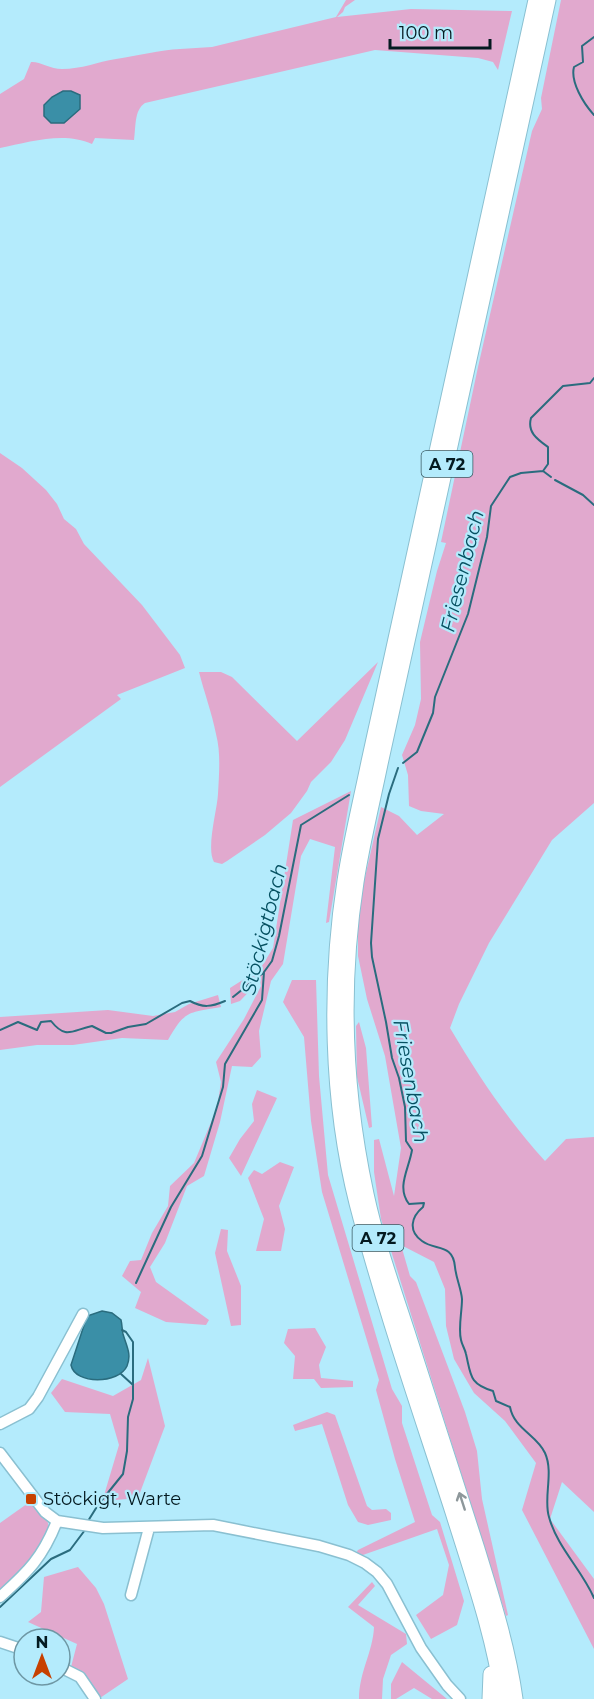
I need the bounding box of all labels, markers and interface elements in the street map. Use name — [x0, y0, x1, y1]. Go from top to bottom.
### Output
scale bar — [390, 12, 490, 50]
text: 100 m — [399, 22, 453, 44]
road number: A 72 — [422, 451, 472, 477]
water label: Friesenbach — [435, 508, 489, 634]
water label: Stöckigtbach — [236, 861, 292, 997]
water label: Friesenbach — [388, 1017, 434, 1145]
road number: A 72 — [352, 1225, 404, 1251]
place label: Stöckigt, Warte — [43, 1488, 181, 1510]
marker: Stöckigt, Warte — [24, 1492, 38, 1506]
one-way arrow — [455, 1492, 466, 1511]
north arrow — [12, 1627, 72, 1687]
text: N — [36, 1633, 48, 1652]

